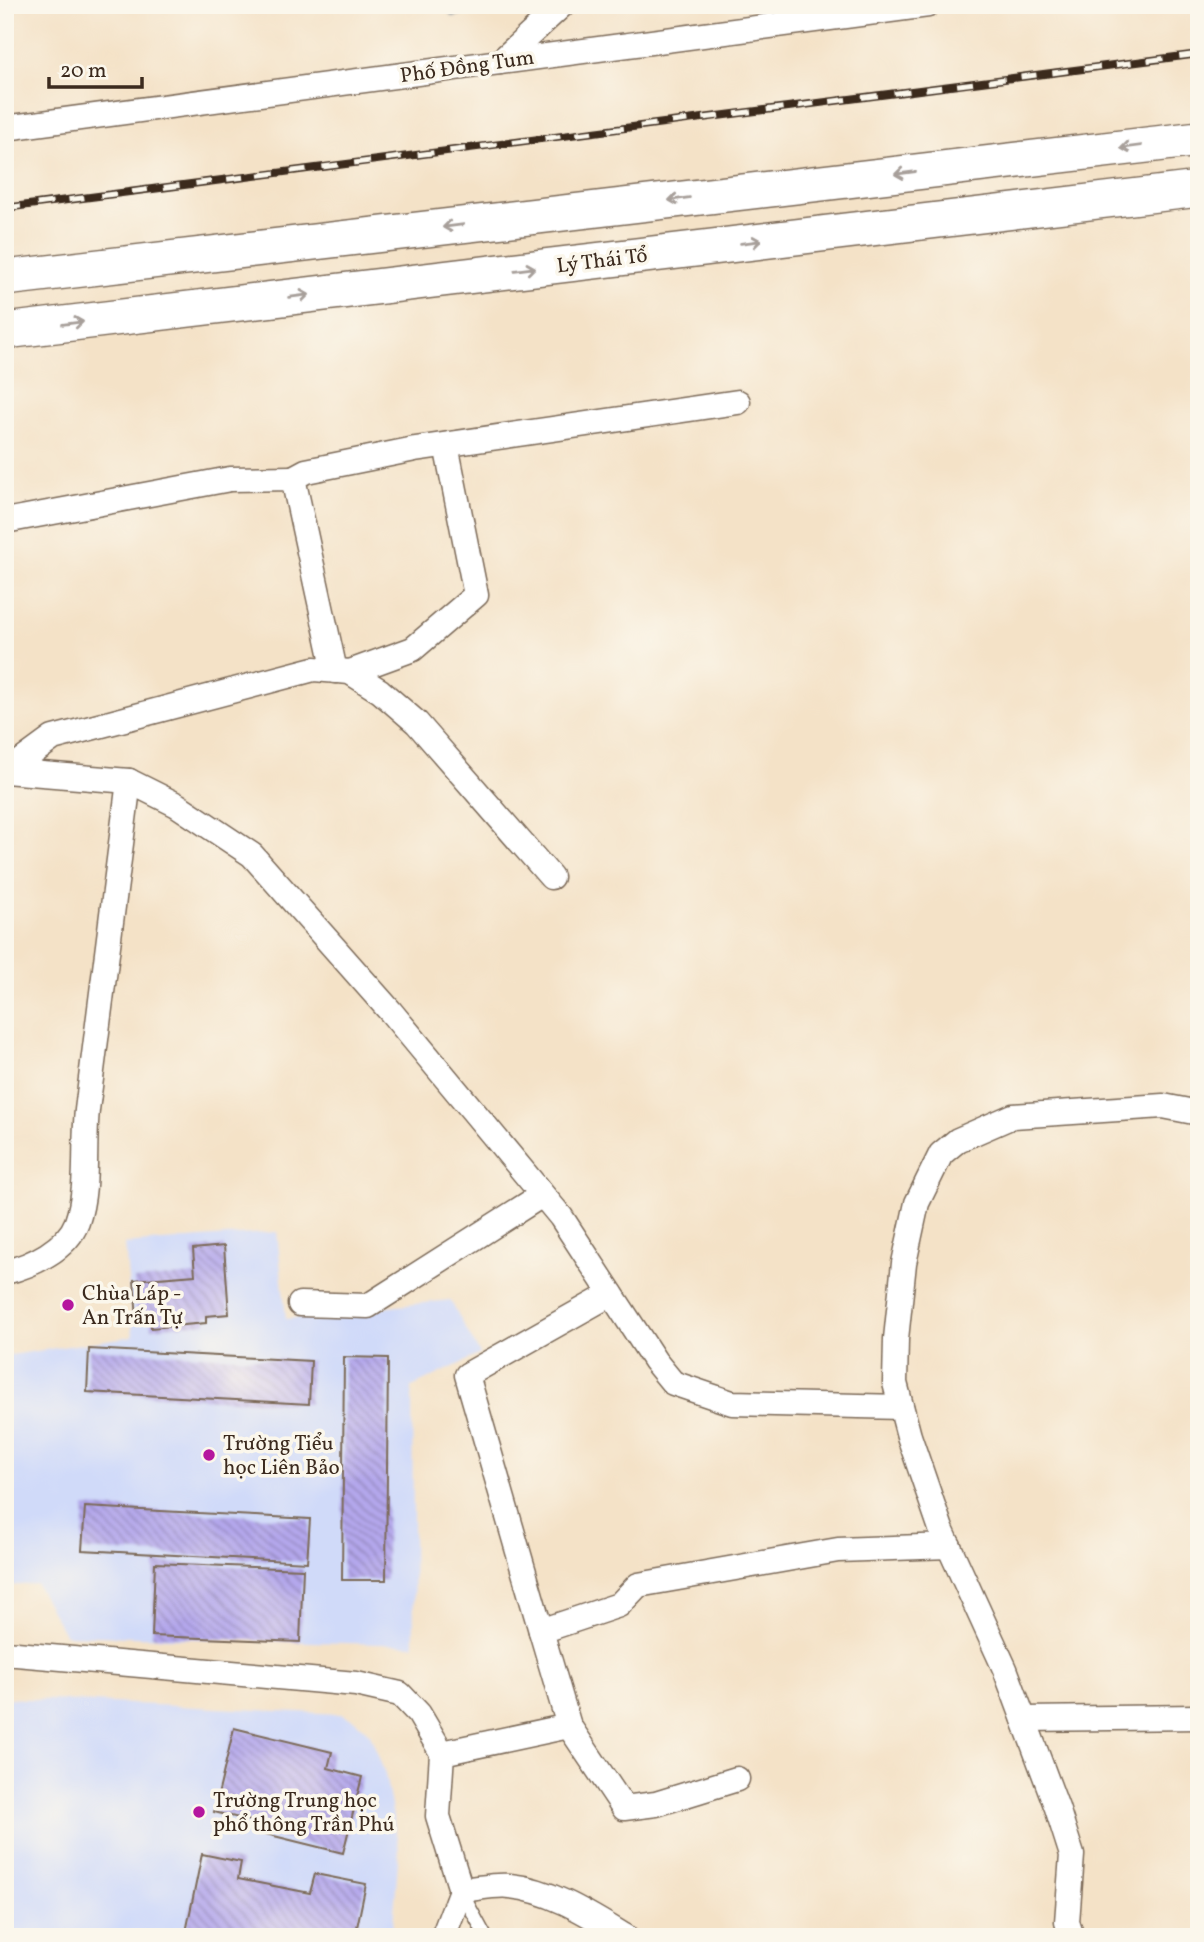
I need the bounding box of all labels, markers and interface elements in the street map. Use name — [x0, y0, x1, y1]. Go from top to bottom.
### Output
street label: Phố Đồng Tum — [398, 44, 536, 91]
scale bar — [49, 46, 142, 90]
text: 20 m — [60, 57, 106, 86]
one-way arrow — [1120, 140, 1143, 153]
one-way arrow — [894, 167, 917, 180]
one-way arrow — [668, 193, 691, 206]
one-way arrow — [442, 219, 465, 232]
one-way arrow — [739, 236, 762, 249]
street label: Lý Thái Tổ — [555, 242, 649, 281]
one-way arrow — [513, 263, 536, 276]
one-way arrow — [287, 290, 310, 303]
one-way arrow — [61, 317, 84, 330]
place label: Chùa Láp - An Trấn Tự — [82, 1280, 183, 1333]
marker: Chùa Láp - An Trấn Tự — [60, 1297, 76, 1313]
place label: Trường Tiểu học Liên Bảo — [223, 1430, 340, 1483]
marker: Trường Tiểu học Liên Bảo — [201, 1447, 217, 1463]
place label: Trường Trung học phổ thông Trần Phú — [213, 1787, 395, 1840]
marker: Trường Trung học phổ thông Trần Phú — [191, 1804, 207, 1820]

